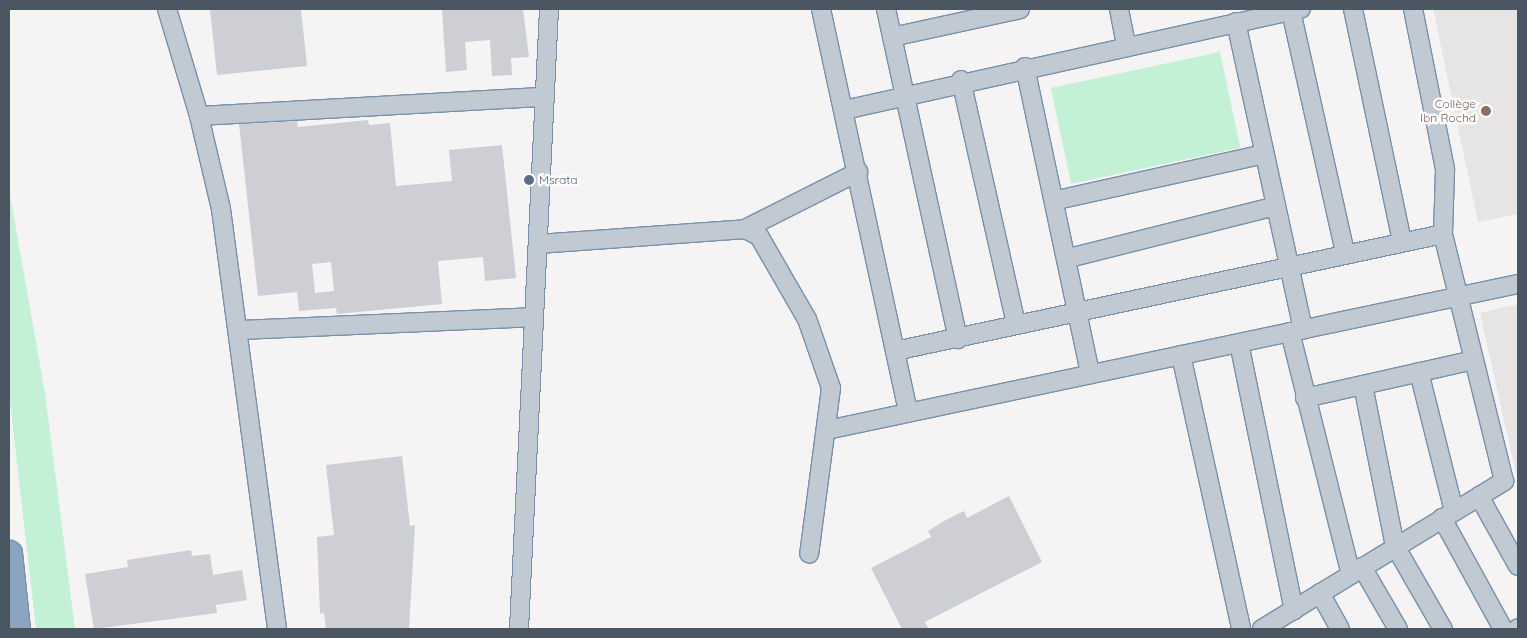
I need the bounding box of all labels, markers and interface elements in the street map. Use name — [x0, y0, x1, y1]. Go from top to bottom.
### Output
place label: Collège Ibn Rochd — [1420, 97, 1476, 125]
marker: Collège Ibn Rochd — [1480, 105, 1492, 117]
place label: Msrata — [539, 173, 578, 187]
marker: Msrata — [523, 174, 535, 186]

